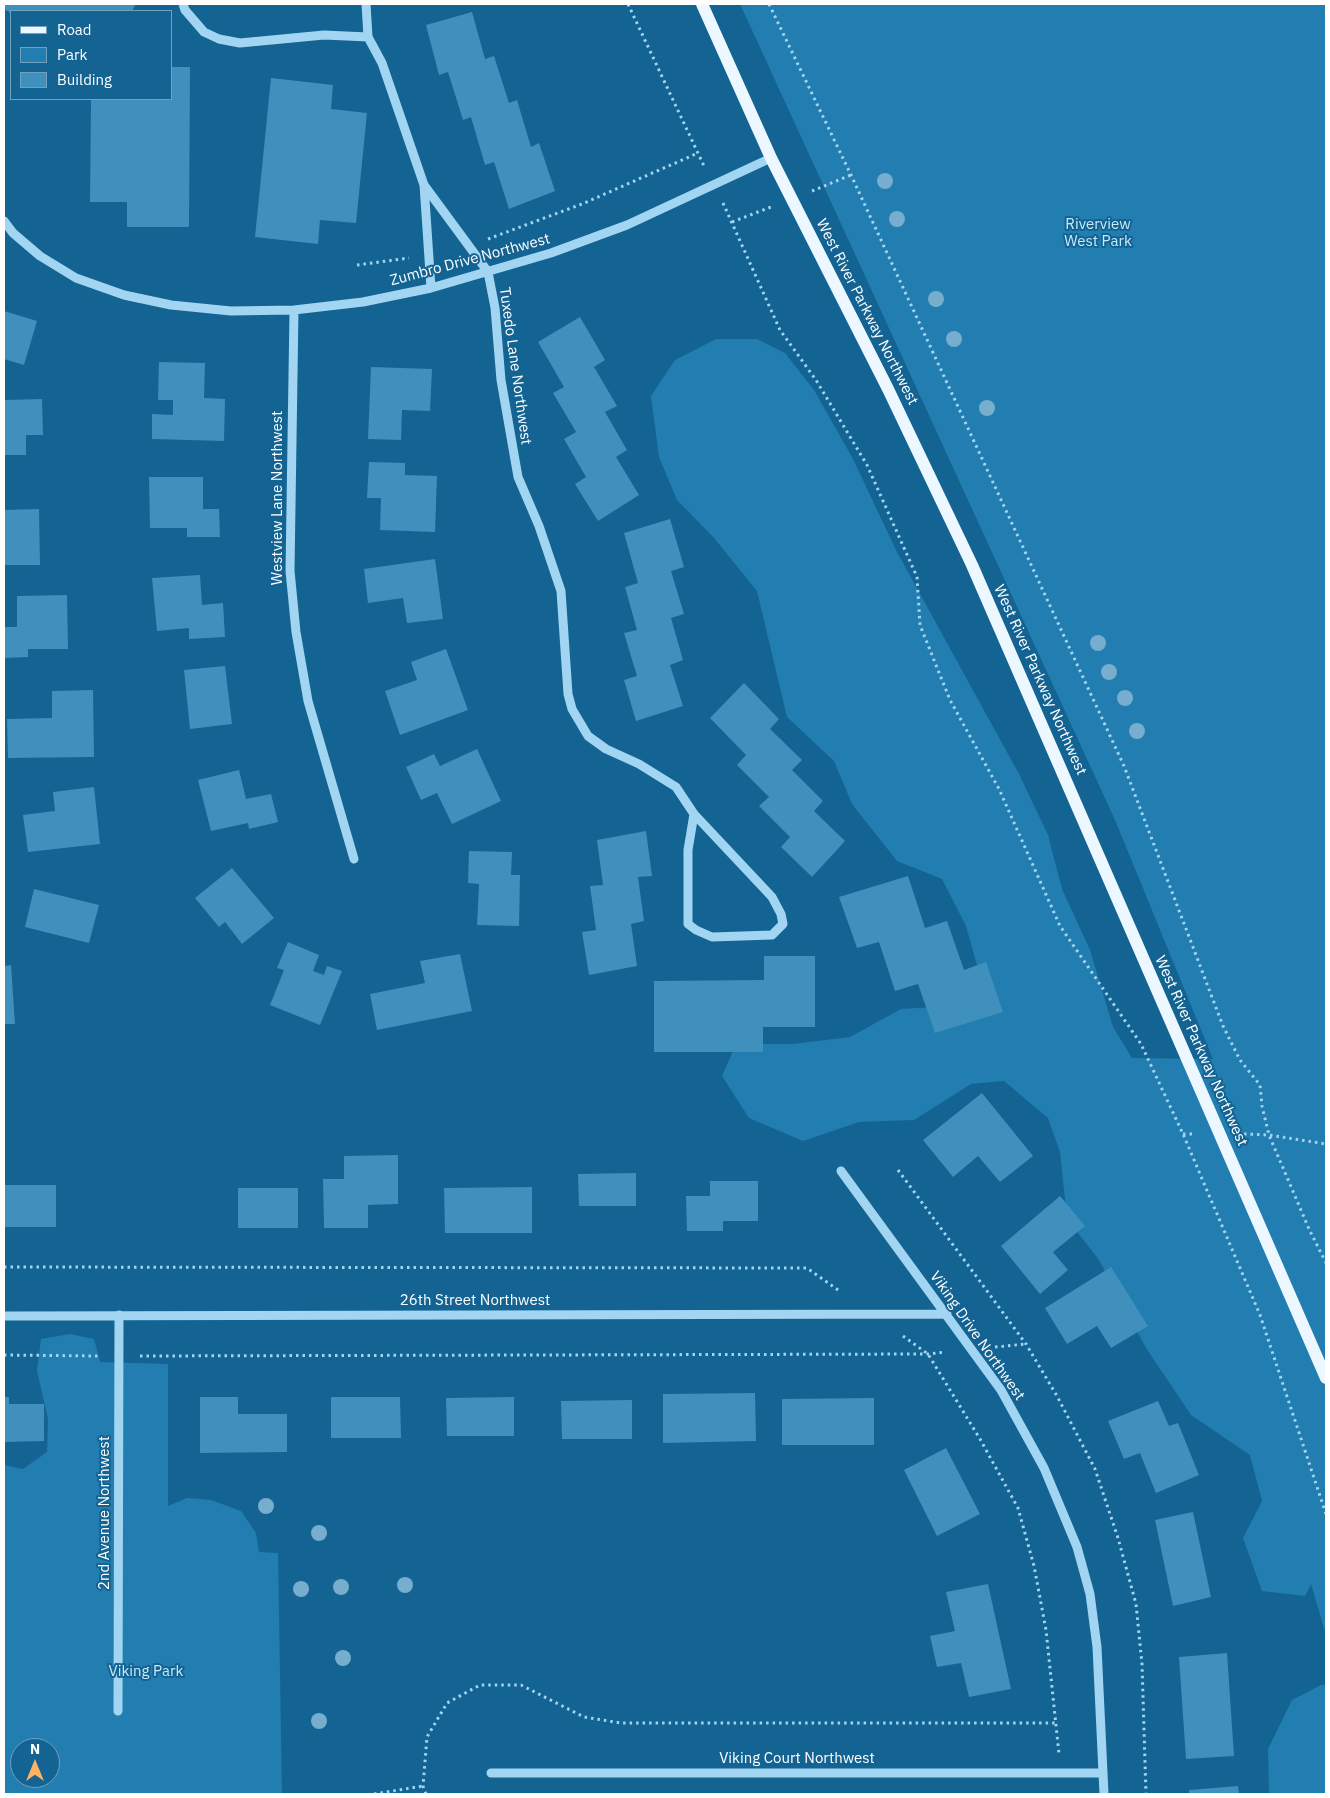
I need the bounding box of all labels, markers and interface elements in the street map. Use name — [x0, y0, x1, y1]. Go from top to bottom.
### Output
legend — [10, 10, 172, 100]
text: Road — [57, 20, 92, 39]
text: Park — [57, 45, 87, 64]
text: Building — [57, 70, 112, 89]
street label: West River Parkway Northwest — [812, 216, 922, 408]
park label: Riverview West Park — [1064, 216, 1132, 251]
street label: Zumbro Drive Northwest — [388, 230, 552, 290]
street label: Tuxedo Lane Northwest — [495, 286, 535, 446]
street label: Westview Lane Northwest — [269, 411, 287, 585]
street label: West River Parkway Northwest — [990, 582, 1090, 778]
street label: West River Parkway Northwest — [1151, 953, 1251, 1149]
street label: Viking Drive Northwest — [926, 1268, 1028, 1404]
street label: 26th Street Northwest — [400, 1292, 550, 1310]
street label: 2nd Avenue Northwest — [96, 1436, 114, 1590]
park label: Viking Park — [109, 1663, 183, 1681]
north arrow — [10, 1738, 60, 1788]
text: N — [30, 1740, 40, 1758]
street label: Viking Court Northwest — [719, 1750, 875, 1768]

